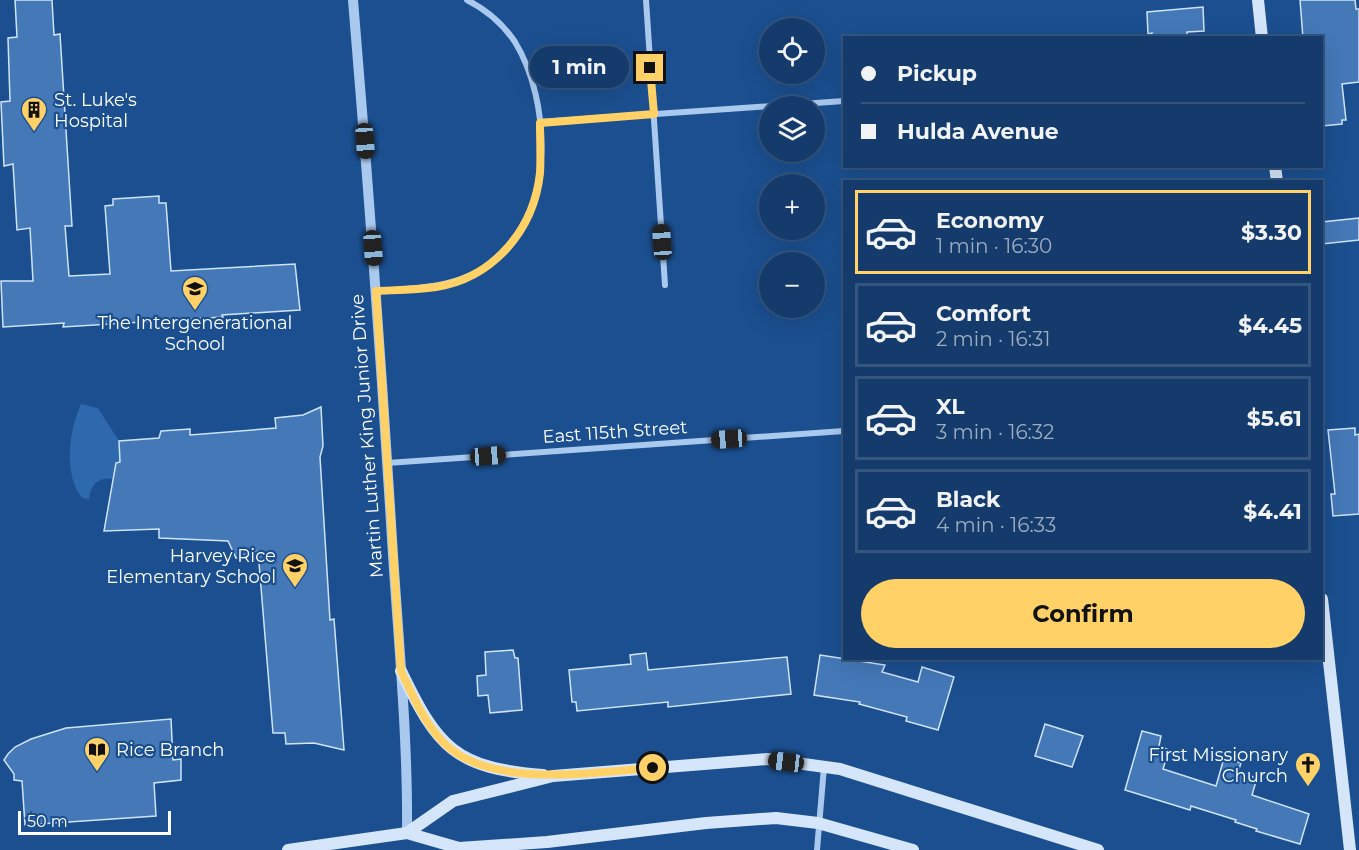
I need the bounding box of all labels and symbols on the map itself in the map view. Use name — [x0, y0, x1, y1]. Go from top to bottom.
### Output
callout: 1 min — [530, 47, 629, 89]
route end — [636, 54, 663, 81]
place label: St. Luke's Hospital — [54, 89, 137, 132]
building icon: St. Luke's Hospital — [19, 95, 49, 133]
car — [355, 122, 375, 160]
car — [652, 223, 672, 261]
car — [363, 229, 383, 267]
school or university icon: The Intergenerational School — [180, 274, 210, 312]
street label: Martin Luther King Junior Drive — [346, 293, 388, 579]
place label: The Intergenerational School — [98, 312, 292, 355]
street label: East 115th Street — [542, 416, 688, 448]
car — [710, 429, 748, 449]
car — [469, 446, 507, 466]
place label: Harvey Rice Elementary School — [106, 545, 276, 588]
school or university icon: Harvey Rice Elementary School — [280, 551, 310, 589]
library icon: Rice Branch — [82, 735, 112, 773]
place label: Rice Branch — [116, 739, 224, 761]
place label: First Missionary Church — [1148, 744, 1288, 787]
church icon: First Missionary Church — [1293, 750, 1323, 788]
car — [767, 751, 805, 773]
route start — [639, 754, 666, 781]
scale bar — [18, 808, 171, 836]

